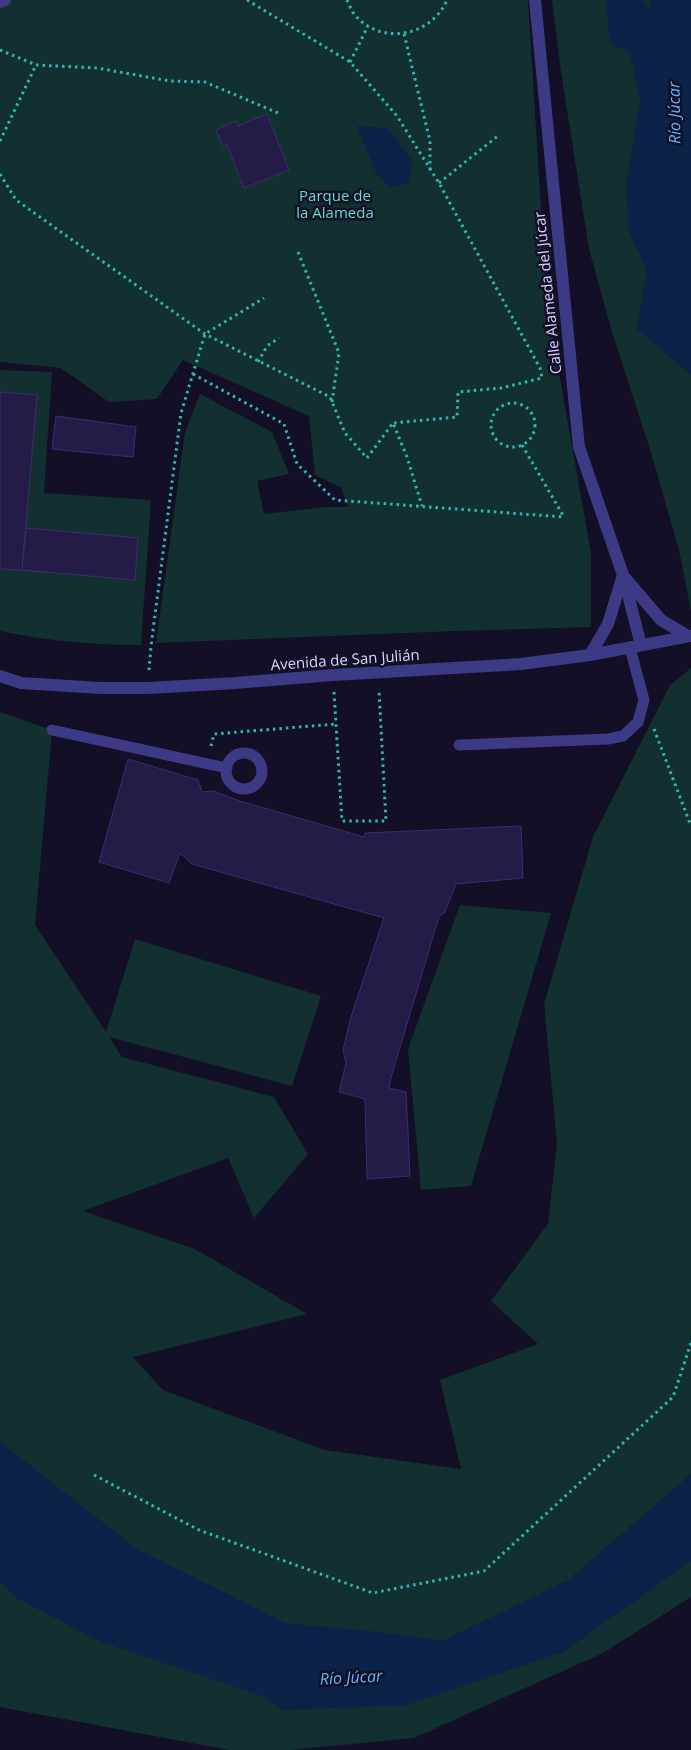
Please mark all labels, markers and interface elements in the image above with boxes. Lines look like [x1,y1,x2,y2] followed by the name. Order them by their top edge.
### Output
[662,81,686,144] water label: Río Júcar
[296,185,374,222] park label: Parque de la Alameda
[529,211,565,375] street label: Calle Alameda del Júcar
[270,644,420,674] street label: Avenida de San Julián
[319,1664,383,1690] water label: Río Júcar

